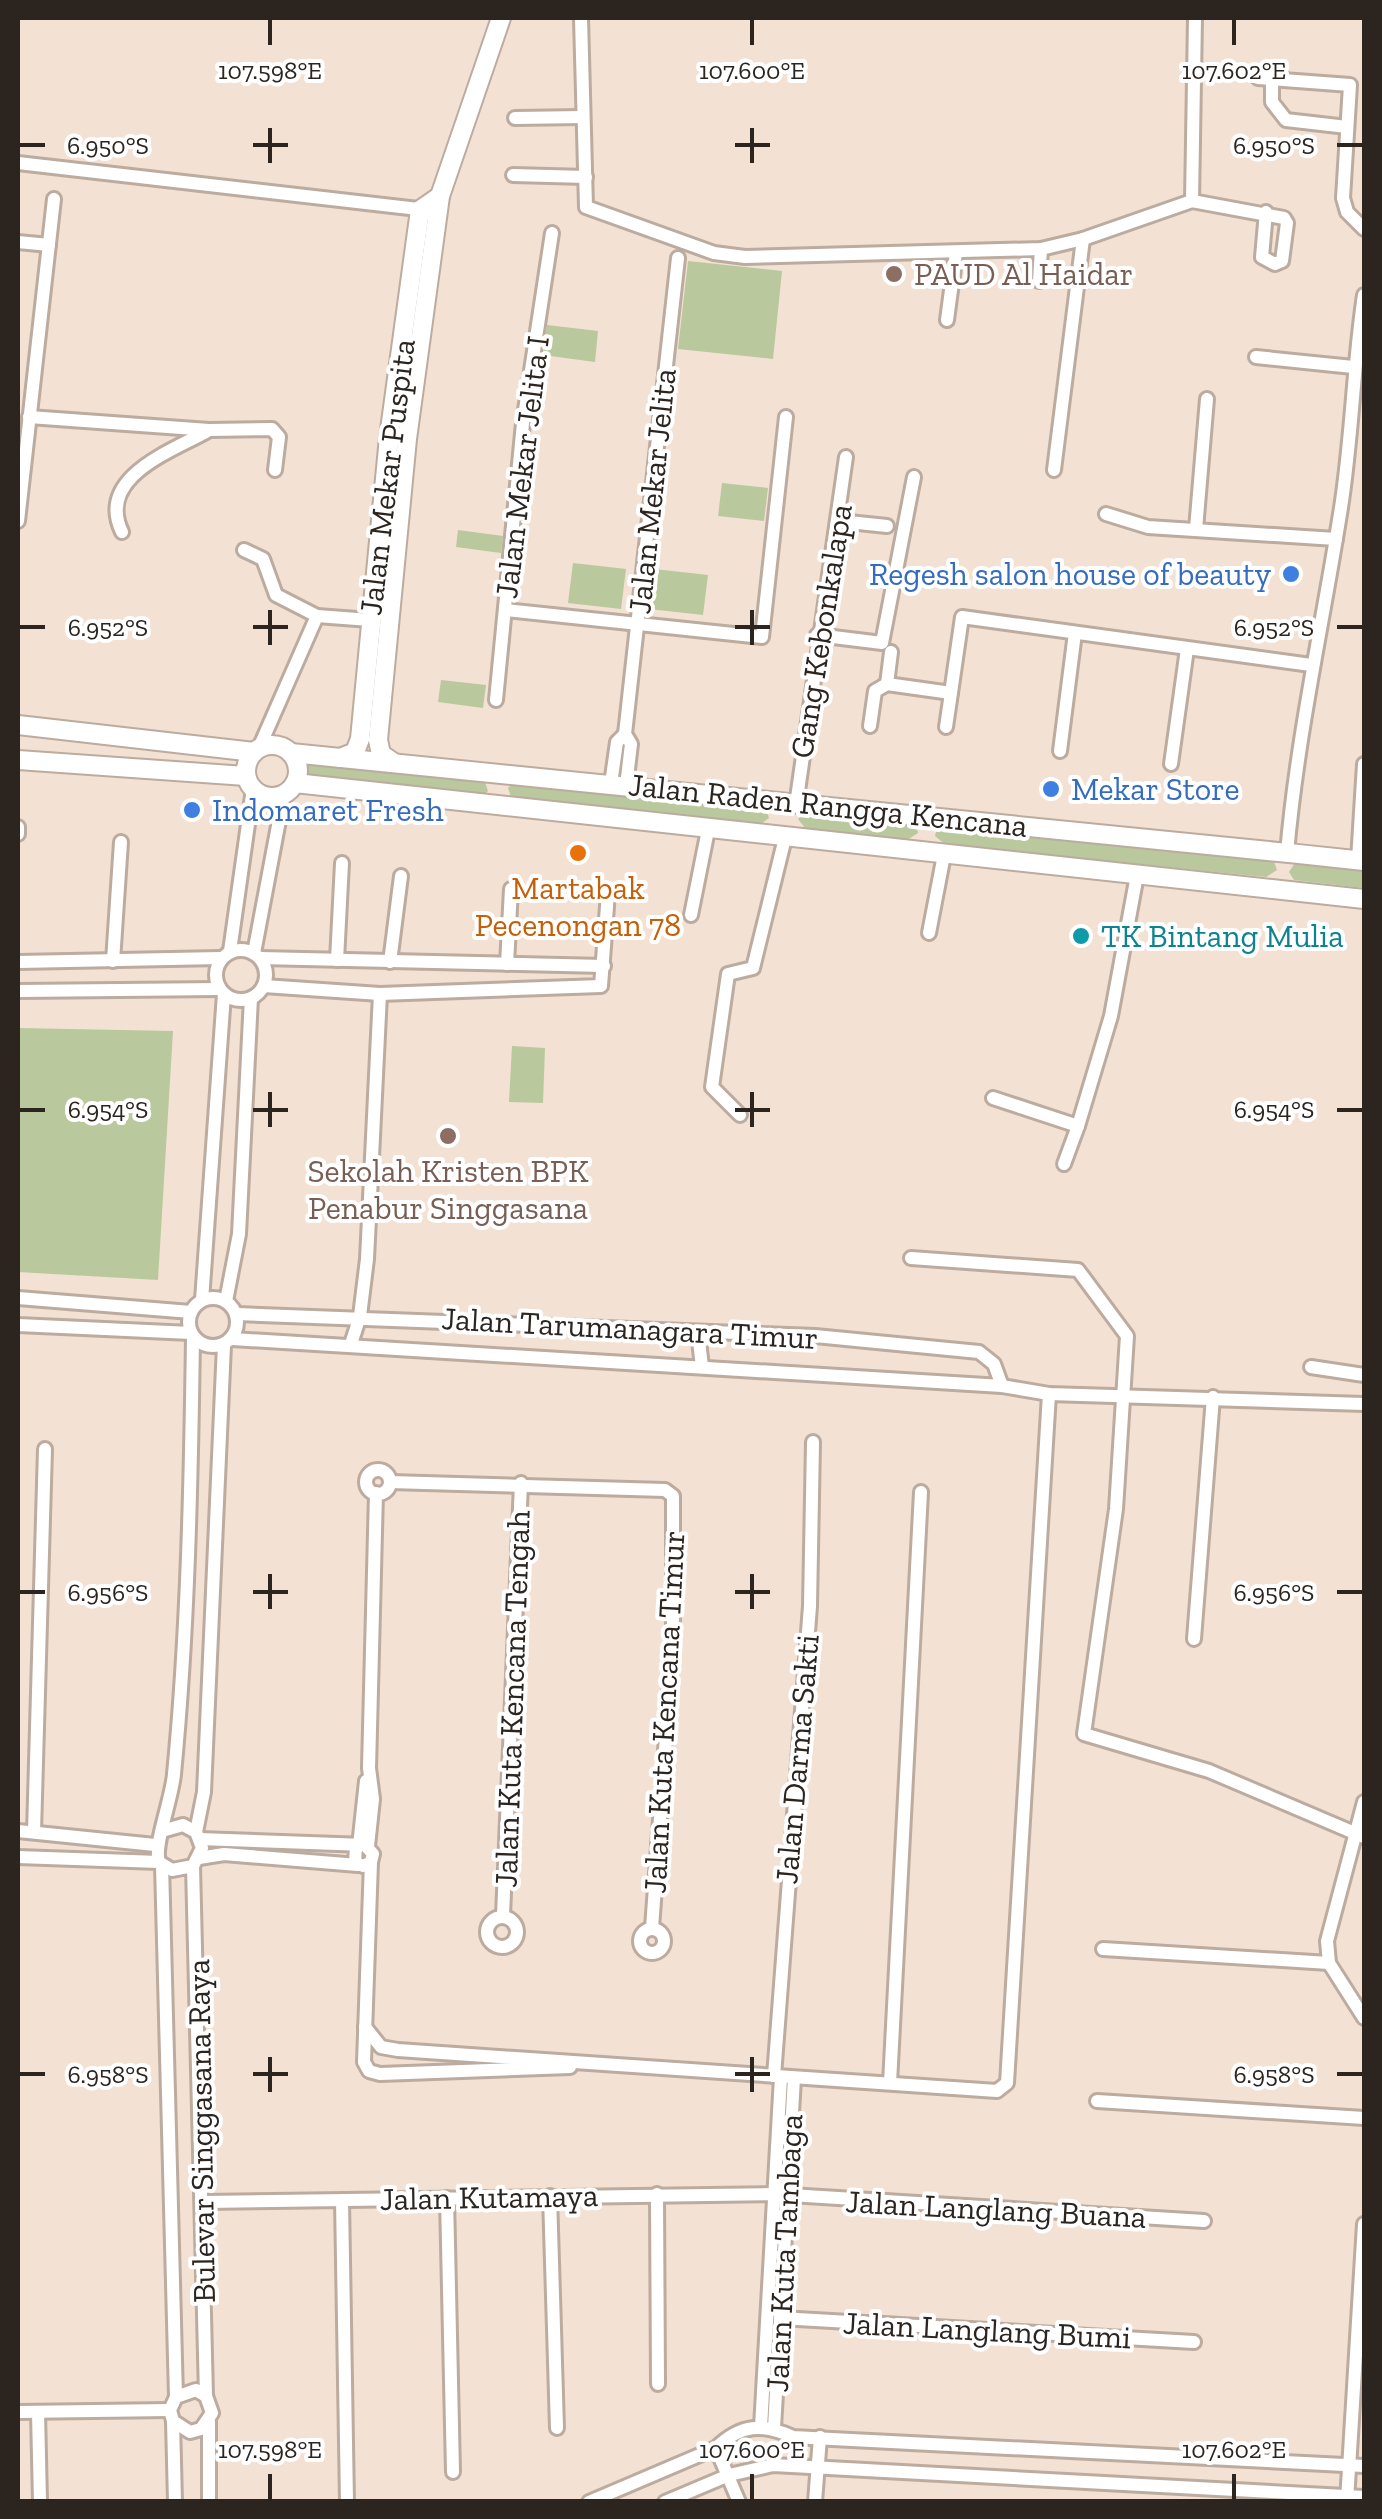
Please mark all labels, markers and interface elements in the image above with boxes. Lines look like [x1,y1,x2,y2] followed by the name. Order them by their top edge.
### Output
[218,55,322,85] text: 107.598°E
[699,55,805,85] text: 107.600°E
[1182,55,1286,85] text: 107.602°E
[67,130,149,160] text: 6.950°S
[1233,130,1315,160] text: 6.950°S
[914,255,1133,293] place label: PAUD Al Haidar
[883,263,905,285] marker: PAUD Al Haidar
[487,334,557,600] street label: Jalan Mekar Jelita I
[351,337,423,617] street label: Jalan Mekar Puspita
[620,366,684,616] street label: Jalan Mekar Jelita
[782,501,860,761] street label: Gang Kebonkalapa
[869,555,1272,593] place label: Regesh salon house of beauty
[1280,563,1302,585] marker: Regesh salon house of beauty
[68,612,148,642] text: 6.952°S
[1234,612,1314,642] text: 6.952°S
[627,765,1029,845] street label: Jalan Raden Rangga Kencana
[1071,770,1240,808] place label: Mekar Store
[1040,778,1062,800] marker: Mekar Store
[212,791,444,829] place label: Indomaret Fresh
[181,799,203,821] marker: Indomaret Fresh
[567,842,589,864] marker: Martabak Pecenongan 78
[475,869,681,944] place label: Martabak Pecenongan 78
[1101,917,1344,955] place label: TK Bintang Mulia
[1070,925,1092,947] marker: TK Bintang Mulia
[68,1094,148,1124] text: 6.954°S
[1234,1094,1314,1124] text: 6.954°S
[437,1125,459,1147] marker: Sekolah Kristen BPK Penabur Singgasana
[308,1152,589,1227] place label: Sekolah Kristen BPK Penabur Singgasana
[441,1299,819,1357] street label: Jalan Tarumanagara Timur
[486,1510,538,1888] street label: Jalan Kuta Kencana Tengah
[636,1530,692,1894] street label: Jalan Kuta Kencana Timur
[68,1577,148,1607] text: 6.956°S
[1234,1577,1314,1607] text: 6.956°S
[767,1633,827,1885] street label: Jalan Darma Sakti
[179,1959,223,2303] street label: Bulevar Singgasana Raya
[68,2059,148,2089] text: 6.958°S
[1234,2059,1314,2089] text: 6.958°S
[758,2113,810,2393] street label: Jalan Kuta Tambaga
[379,2176,599,2218] street label: Jalan Kutamaya
[845,2182,1147,2236] street label: Jalan Langlang Buana
[842,2303,1132,2357] street label: Jalan Langlang Bumi
[218,2434,322,2464] text: 107.598°E
[699,2434,805,2464] text: 107.600°E
[1182,2434,1286,2464] text: 107.602°E

